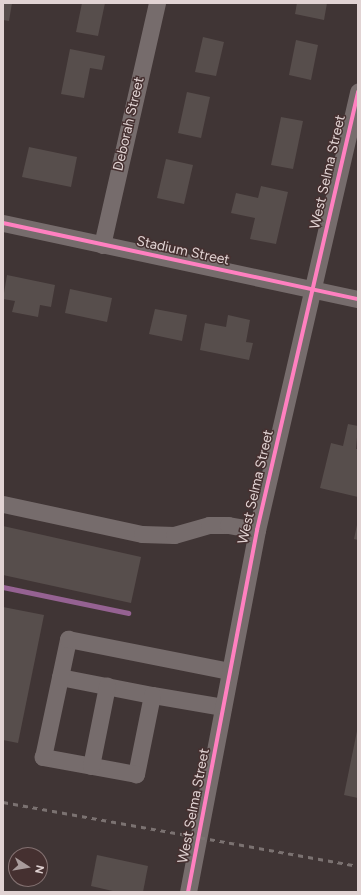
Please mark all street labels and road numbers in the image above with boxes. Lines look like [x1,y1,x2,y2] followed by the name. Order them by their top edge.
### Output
[110,75,148,173] street label: Deborah Street
[307,113,349,231] street label: West Selma Street
[135,233,231,269] street label: Stadium Street
[235,428,277,546] street label: West Selma Street
[175,747,213,865] street label: West Selma Street

